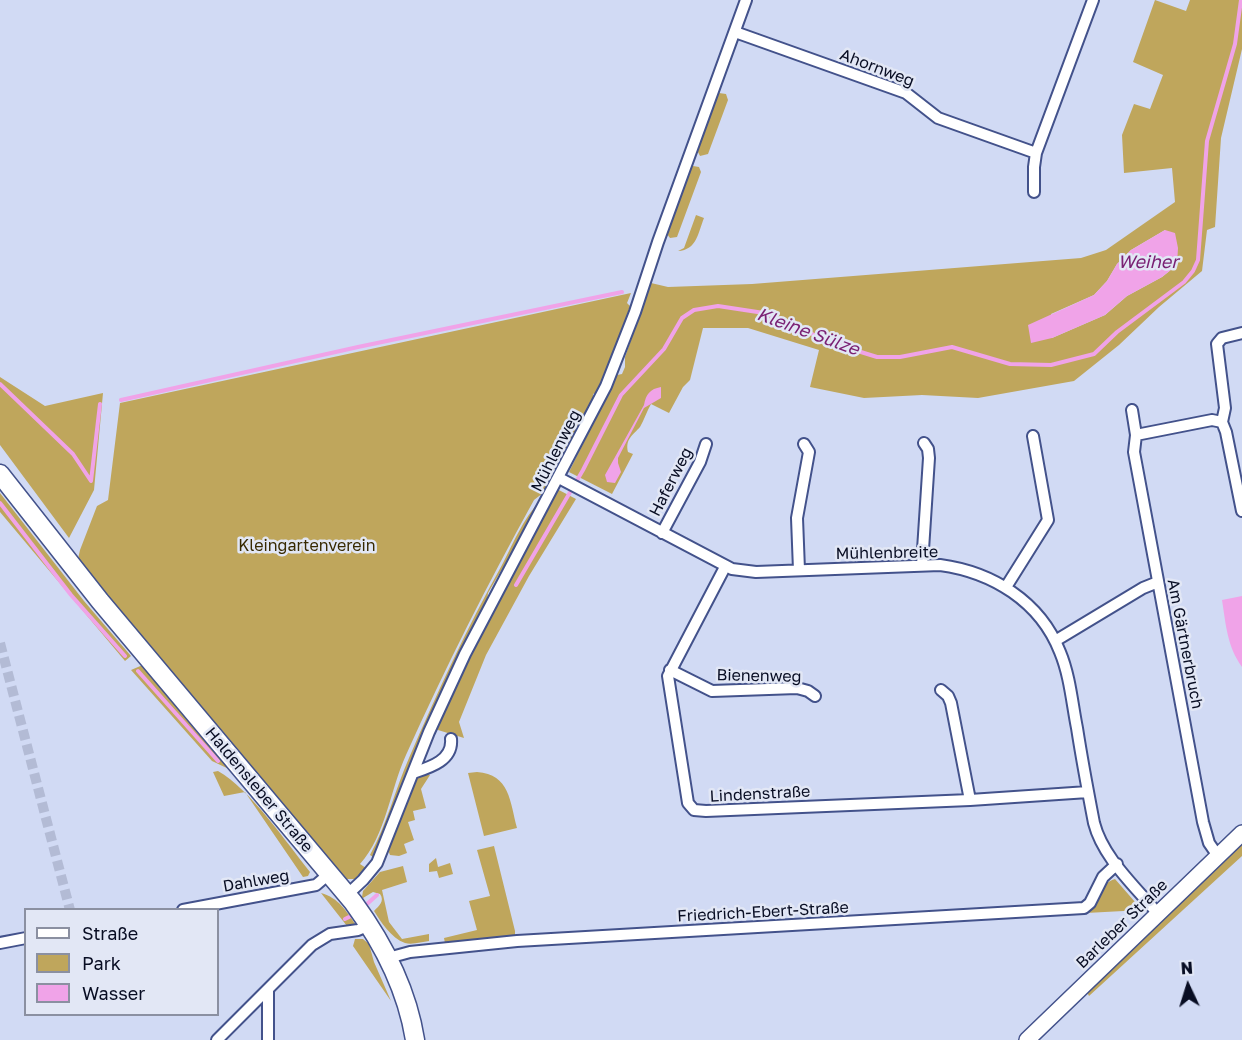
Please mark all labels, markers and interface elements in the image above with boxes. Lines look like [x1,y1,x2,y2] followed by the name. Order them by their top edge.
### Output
[837,45,917,91] street label: Ahornweg
[1118,251,1178,273] water label: Weiher
[754,304,862,360] water label: Kleine Sülze
[527,407,585,495] street label: Mühlenweg
[646,444,696,520] street label: Haferweg
[238,536,376,556] park label: Kleingartenverein
[836,543,938,563] street label: Mühlenbreite
[1163,577,1207,711] street label: Am Gärtnerbruch
[716,666,802,686] street label: Bienenweg
[201,724,317,856] street label: Haldensleber Straße
[709,782,811,806] street label: Lindenstraße
[221,866,291,896] street label: Dahlweg
[1072,876,1172,972] street label: Barleber Straße
[677,898,849,926] street label: Friedrich-Ebert-Straße
[24,908,219,1016] legend
[82,922,138,944] text: Straße
[82,952,121,974] text: Park
[1158,956,1218,1016] north arrow
[1180,958,1194,978] text: N
[82,982,145,1004] text: Wasser

